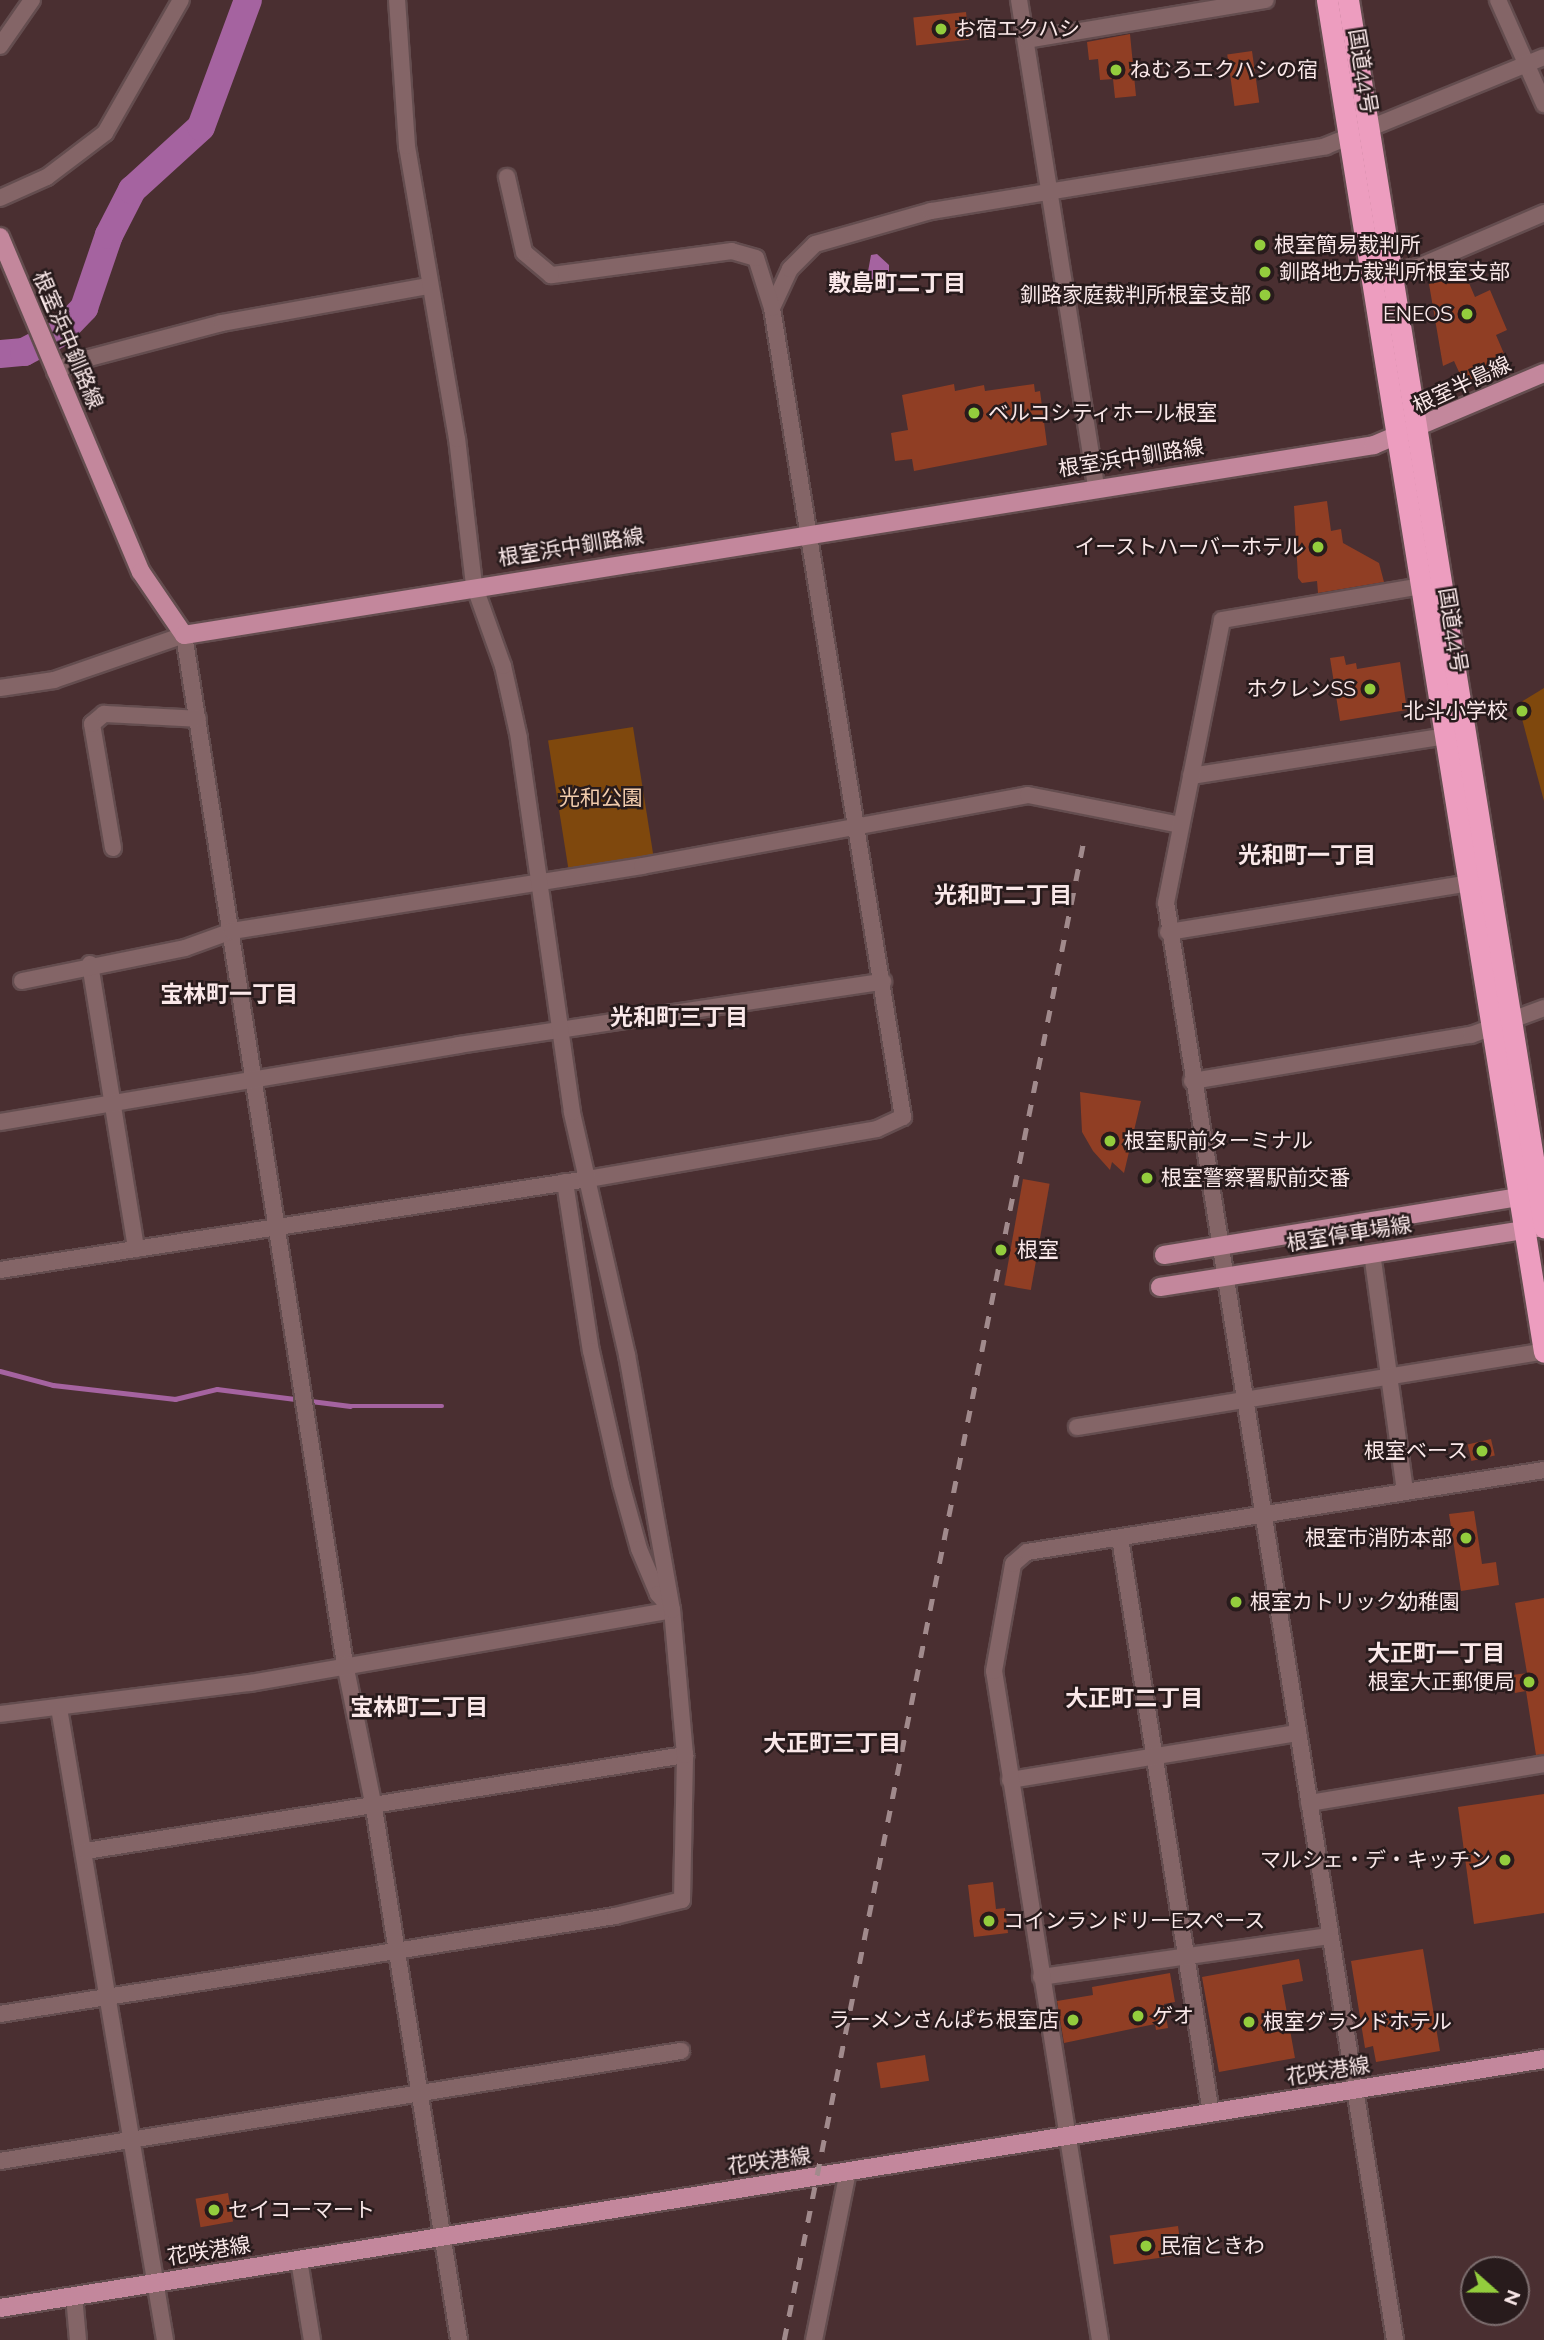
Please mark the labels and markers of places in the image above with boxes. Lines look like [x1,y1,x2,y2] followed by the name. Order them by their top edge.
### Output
[955,16,1081,42] place label: お宿エクハシ
[933,21,949,37] marker: お宿エクハシ
[1130,57,1319,83] place label: ねむろエクハシの宿
[1108,62,1124,78] marker: ねむろエクハシの宿
[1274,232,1421,258] place label: 根室簡易裁判所
[1252,237,1268,253] marker: 根室簡易裁判所
[1279,259,1510,285] place label: 釧路地方裁判所根室支部
[1257,264,1273,280] marker: 釧路地方裁判所根室支部
[1020,282,1251,308] place label: 釧路家庭裁判所根室支部
[1257,287,1273,303] marker: 釧路家庭裁判所根室支部
[1383,301,1453,327] place label: ENEOS
[1459,306,1475,322] marker: ENEOS
[988,400,1219,426] place label: ベルコシティホール根室
[966,405,982,421] marker: ベルコシティホール根室
[1073,534,1304,560] place label: イーストハーバーホテル
[1310,539,1326,555] marker: イーストハーバーホテル
[1247,676,1356,702] place label: ホクレンSS
[1362,681,1378,697] marker: ホクレンSS
[1403,698,1508,724] place label: 北斗小学校
[1514,703,1530,719] marker: 北斗小学校
[1124,1128,1313,1154] place label: 根室駅前ターミナル
[1102,1133,1118,1149] marker: 根室駅前ターミナル
[1161,1165,1350,1191] place label: 根室警察署駅前交番
[1139,1170,1155,1186] marker: 根室警察署駅前交番
[1017,1237,1059,1263] place label: 根室
[991,1240,1011,1260] marker: 根室
[1363,1438,1468,1464] place label: 根室ベース
[1474,1443,1490,1459] marker: 根室ベース
[1305,1525,1452,1551] place label: 根室市消防本部
[1458,1530,1474,1546] marker: 根室市消防本部
[1250,1589,1460,1615] place label: 根室カトリック幼稚園
[1228,1594,1244,1610] marker: 根室カトリック幼稚園
[1368,1669,1515,1695] place label: 根室大正郵便局
[1521,1674,1537,1690] marker: 根室大正郵便局
[1260,1847,1491,1873] place label: マルシェ・デ・キッチン
[1497,1852,1513,1868] marker: マルシェ・デ・キッチン
[1003,1908,1268,1934] place label: コインランドリーEスペース
[981,1913,997,1929] marker: コインランドリーEスペース
[1152,2003,1194,2029] place label: ゲオ
[828,2007,1059,2033] place label: ラーメンさんぱち根室店
[1130,2008,1146,2024] marker: ゲオ
[1263,2009,1452,2035] place label: 根室グランドホテル
[1065,2012,1081,2028] marker: ラーメンさんぱち根室店
[1241,2014,1257,2030] marker: 根室グランドホテル
[228,2197,375,2223] place label: セイコーマート
[206,2202,222,2218] marker: セイコーマート
[1160,2233,1265,2259] place label: 民宿ときわ
[1138,2238,1154,2254] marker: 民宿ときわ

